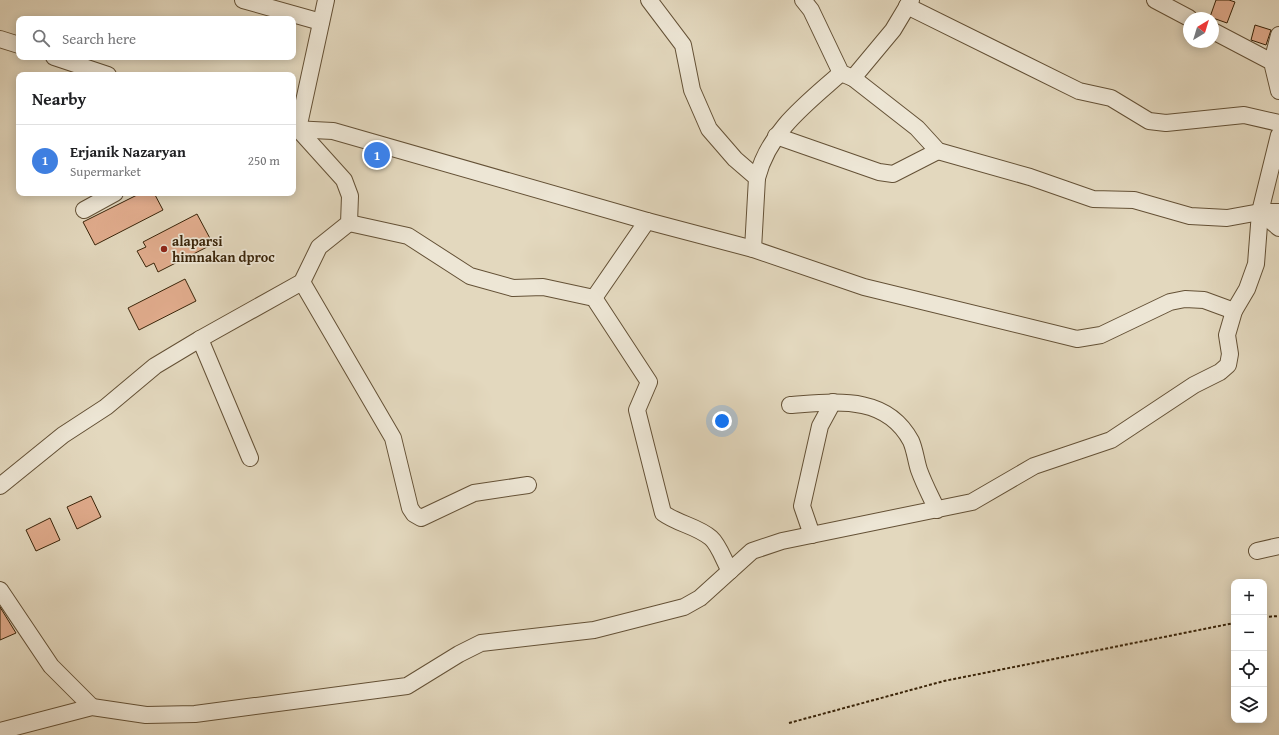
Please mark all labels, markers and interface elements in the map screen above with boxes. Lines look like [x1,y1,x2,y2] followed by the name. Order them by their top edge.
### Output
[1183,12,1219,48] north arrow
[16,16,296,60] search box
[30,27,52,49] icon: search
[62,28,136,49] text: Search here
[32,86,86,111] text: Nearby
[364,140,390,170] pin: 1
[70,141,186,162] text: Erjanik Nazaryan
[42,151,48,170] text: 1
[248,151,280,170] text: 250 m
[70,162,141,181] text: Supermarket
[172,231,275,267] place label: alaparsi himnakan dproc
[159,244,169,254] marker: alaparsi himnakan dproc
[712,411,732,431] your location
[1231,579,1267,723] map controls
[1231,579,1267,615] button: +
[1231,615,1267,651] button: −
[1231,651,1267,687] button: locate
[1231,687,1267,723] button: layers

